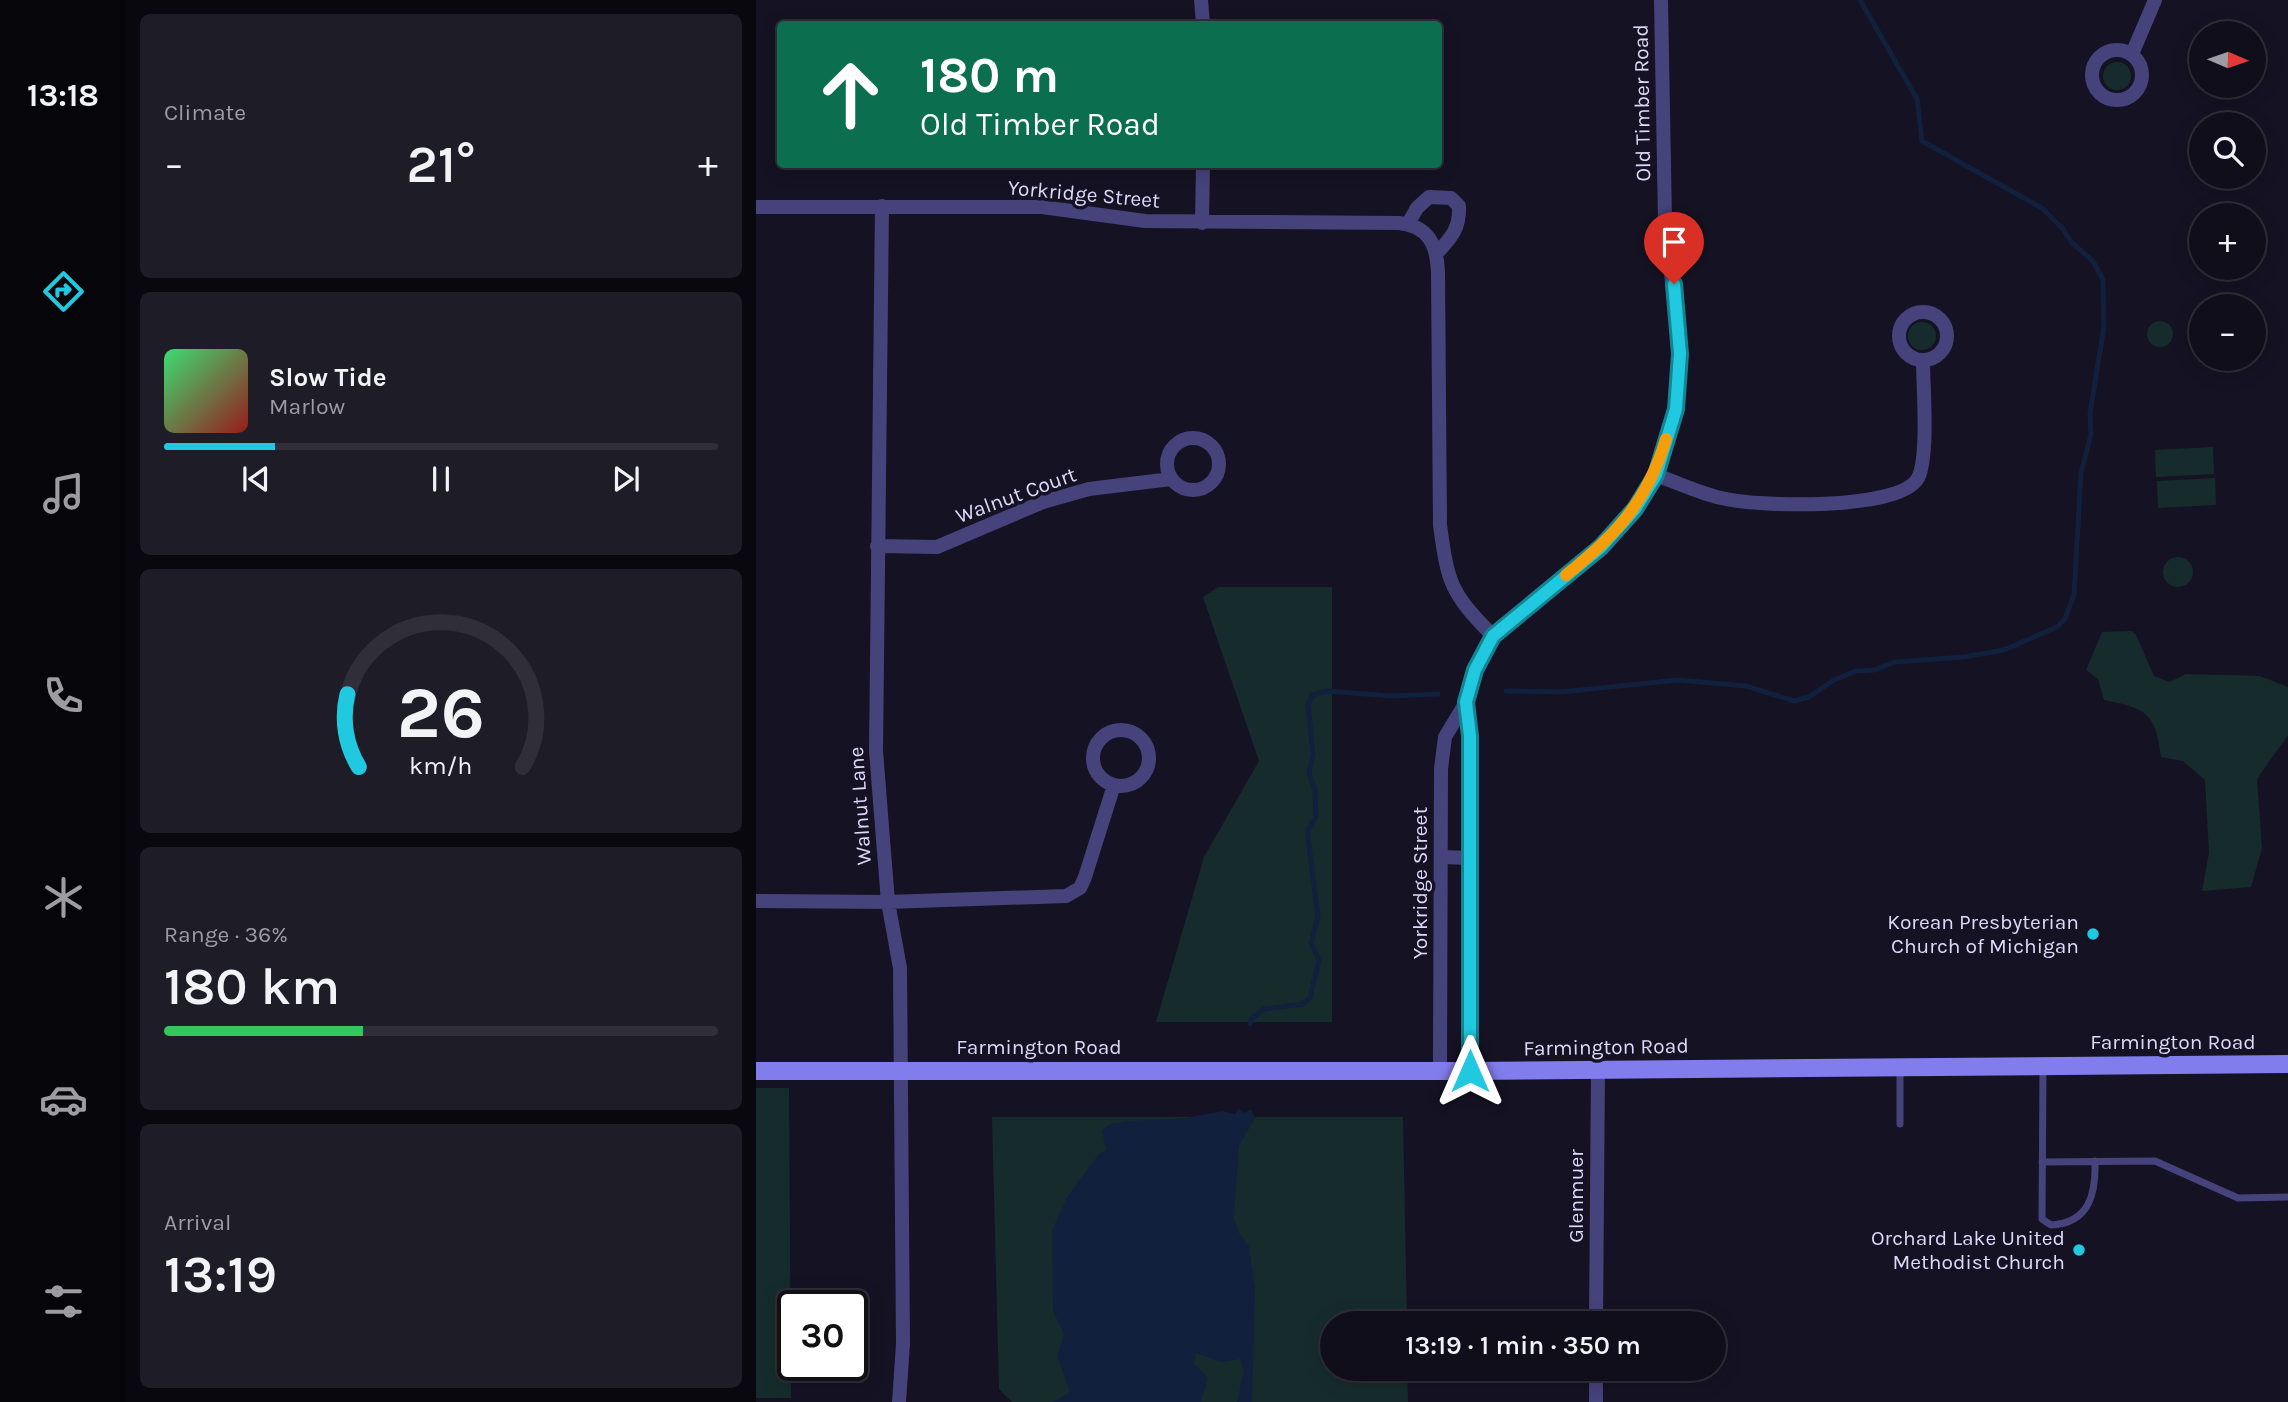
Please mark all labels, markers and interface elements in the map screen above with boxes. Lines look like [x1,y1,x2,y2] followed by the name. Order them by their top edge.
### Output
[2189,21,2266,98] north arrow
[2189,21,2266,371] map controls
[1629,24,1655,182] street label: Old Timber Road
[920,47,1059,104] text: 180 m
[805,49,896,140] icon: ahead
[27,77,99,114] text: 13:18
[164,99,246,126] text: Climate
[920,106,1160,143] text: Old Timber Road
[2189,112,2266,189] button: search
[407,134,475,195] text: 21°
[164,142,184,187] text: −
[698,142,718,187] text: +
[1007,175,1161,213] street label: Yorkridge Street
[2189,203,2266,280] button: +
[1644,212,1704,284] pin
[1655,223,1693,261] icon: arrive
[39,267,88,316] icon: directions
[2189,294,2266,371] button: −
[269,362,387,393] text: Slow Tide
[269,393,345,420] text: Marlow
[237,460,275,498] icon: previous
[422,460,460,498] icon: pause
[607,460,645,498] icon: next
[953,462,1080,528] street label: Walnut Court
[39,469,88,518] icon: music
[397,670,485,755] text: 26
[39,671,88,720] icon: phone
[844,746,876,866] street label: Walnut Lane
[409,751,473,780] text: km/h
[1408,807,1432,959] street label: Yorkridge Street
[39,873,88,922] icon: climate
[1887,910,2079,958] place label: Korean Presbyterian Church of Michigan
[164,921,288,948] text: Range · 36%
[2085,926,2101,942] marker: Korean Presbyterian Church of Michigan
[164,956,340,1017] text: 180 km
[2090,1030,2256,1054] street label: Farmington Road
[1433,1034,1507,1108] position arrow
[1523,1034,1689,1060] street label: Farmington Road
[956,1035,1122,1059] street label: Farmington Road
[39,1075,88,1124] icon: car
[1564,1149,1588,1243] street label: Glenmuer
[164,1209,231,1236] text: Arrival
[1871,1226,2065,1274] place label: Orchard Lake United Methodist Church
[2071,1242,2087,1258] marker: Orchard Lake United Methodist Church
[164,1244,277,1305] text: 13:19
[39,1277,88,1326] icon: filters
[777,1290,868,1381] speed limit sign: 30
[1405,1330,1641,1361] text: 13:19 · 1 min · 350 m

